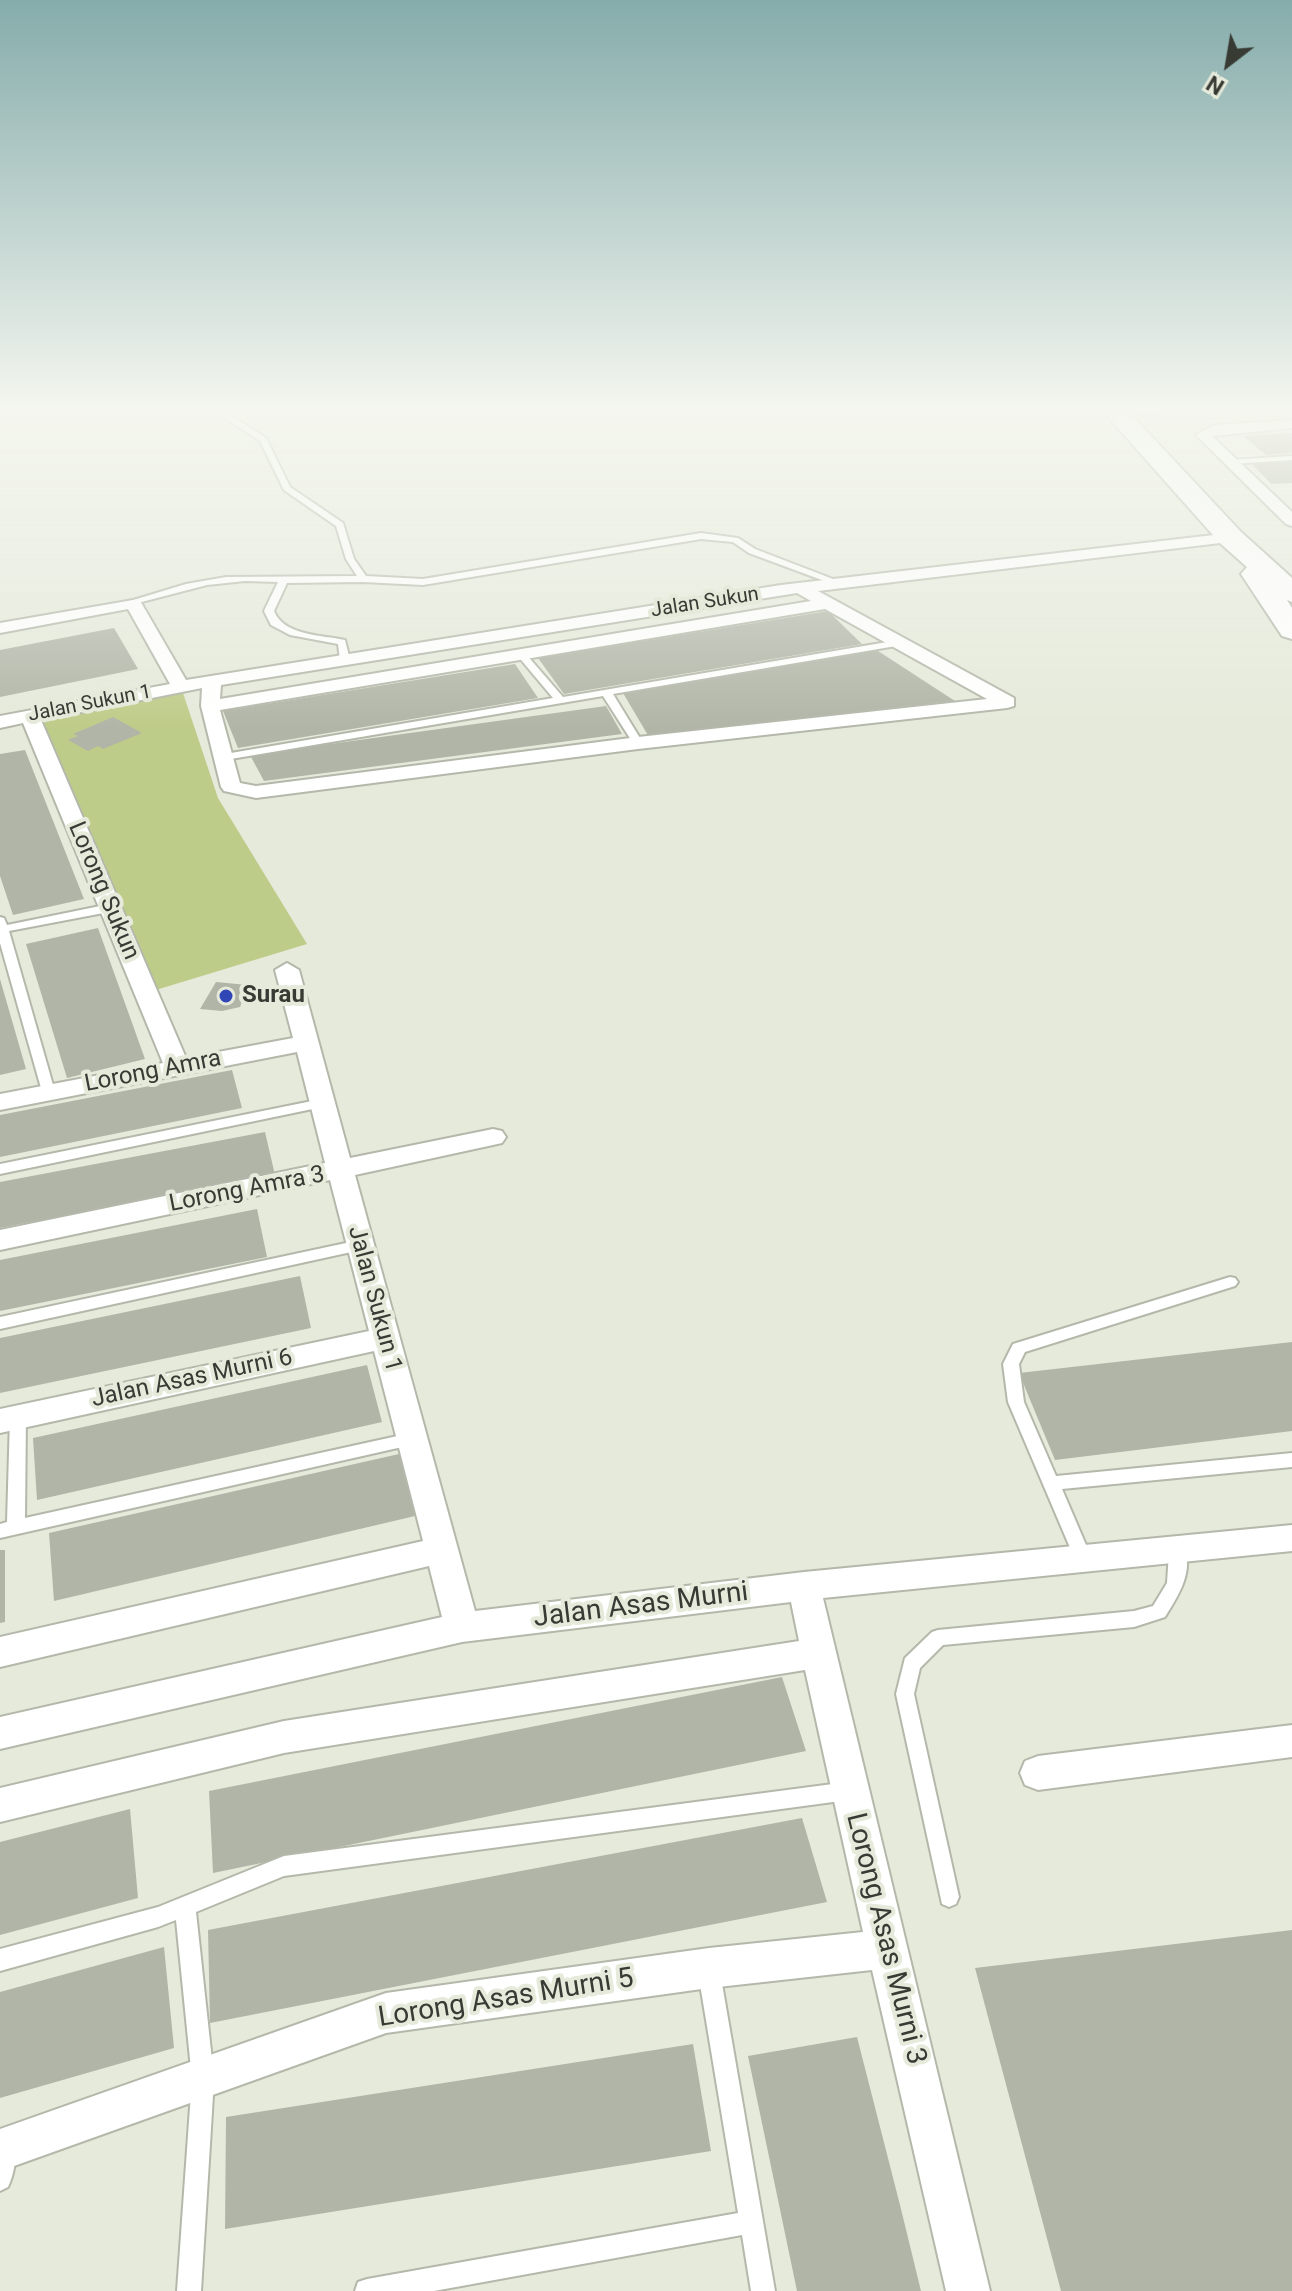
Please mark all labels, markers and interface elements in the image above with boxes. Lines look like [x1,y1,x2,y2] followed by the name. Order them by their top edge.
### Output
[1188,24,1268,104] north arrow
[1202,70,1228,100] text: N
[649,583,761,623] street label: Jalan Sukun
[26,680,154,728] street label: Jalan Sukun 1
[61,818,145,964] street label: Lorong Sukun
[242,982,305,1010] place label: Surau
[217,987,235,1005] marker: Surau
[82,1045,224,1099] street label: Lorong Amra
[167,1161,327,1219] street label: Lorong Amra 3
[341,1223,407,1375] street label: Jalan Sukun 1
[89,1344,295,1414] street label: Jalan Asas Murni 6
[532,1576,750,1636] street label: Jalan Asas Murni
[837,1810,933,2068] street label: Lorong Asas Murni 3
[376,1962,636,2036] street label: Lorong Asas Murni 5

